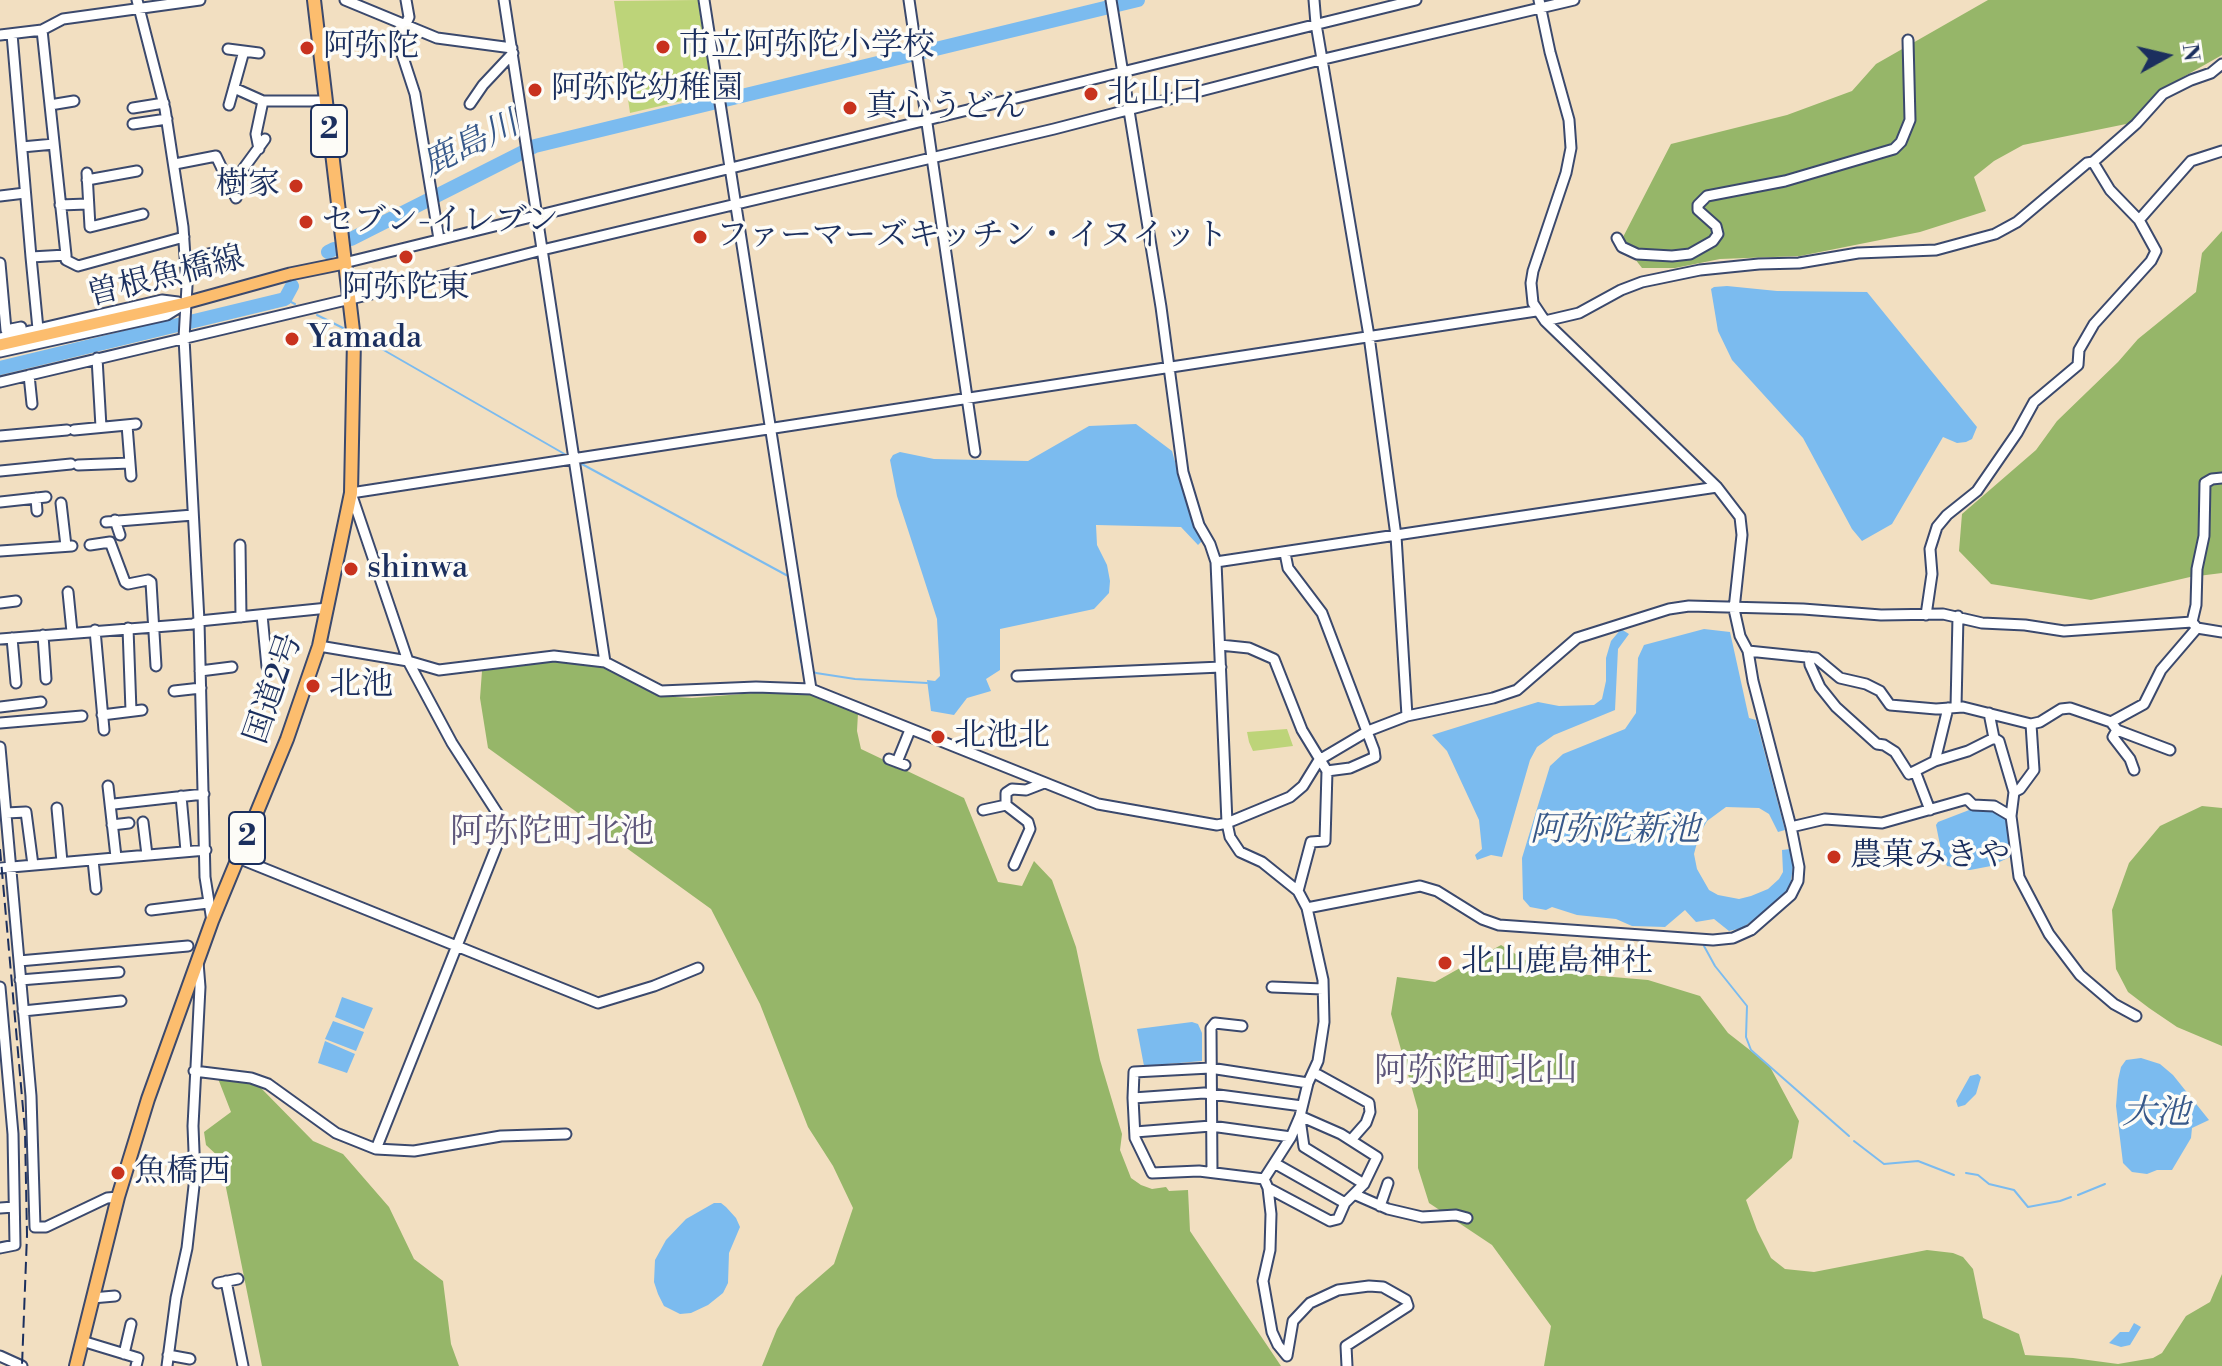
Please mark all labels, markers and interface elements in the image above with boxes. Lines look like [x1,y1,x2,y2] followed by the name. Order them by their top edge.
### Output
[2126,16,2206,96] north arrow
[679,28,935,66] place label: 市立阿弥陀小学校
[323,29,419,67] place label: 阿弥陀
[654,38,672,56] marker: 市立阿弥陀小学校
[298,39,316,57] marker: 阿弥陀
[2176,42,2205,63] text: N
[551,71,743,109] place label: 阿弥陀幼稚園
[1107,75,1203,113] place label: 北山口
[526,81,544,99] marker: 阿弥陀幼稚園
[1082,85,1100,103] marker: 北山口
[866,89,1026,127] place label: 真心うどん
[841,99,859,117] marker: 真心うどん
[311,105,347,157] road number: 2
[416,105,526,187] water label: 鹿島川
[216,167,280,205] place label: 樹家
[287,177,305,195] marker: 樹家
[322,203,559,241] place label: セブン-イレブン
[297,213,315,231] marker: セブン-イレブン
[716,218,1228,256] place label: ファーマーズキッチン・イヌイット
[691,228,709,246] marker: ファーマーズキッチン・イヌイット
[84,240,248,316] street label: 曽根魚橋線
[397,248,415,266] marker: 阿弥陀東
[342,270,470,308] place label: 阿弥陀東
[308,320,422,358] place label: Yamada
[283,330,301,348] marker: Yamada
[367,550,468,588] place label: shinwa
[342,560,360,578] marker: shinwa
[238,629,312,749] street label: 国道2号
[329,667,393,705] place label: 北池
[304,677,322,695] marker: 北池
[954,718,1050,756] place label: 北池北
[929,728,947,746] marker: 北池北
[229,812,265,864] road number: 2
[1530,812,1700,852] water label: 阿弥陀新池
[450,814,654,854] district label: 阿弥陀町北池
[1850,838,2010,876] place label: 農菓みきや
[1825,848,1843,866] marker: 農菓みきや
[1461,944,1653,982] place label: 北山鹿島神社
[1436,954,1454,972] marker: 北山鹿島神社
[1374,1053,1578,1093] district label: 阿弥陀町北山
[2122,1095,2190,1135] water label: 大池
[134,1154,230,1192] place label: 魚橋西
[109,1164,127,1182] marker: 魚橋西

